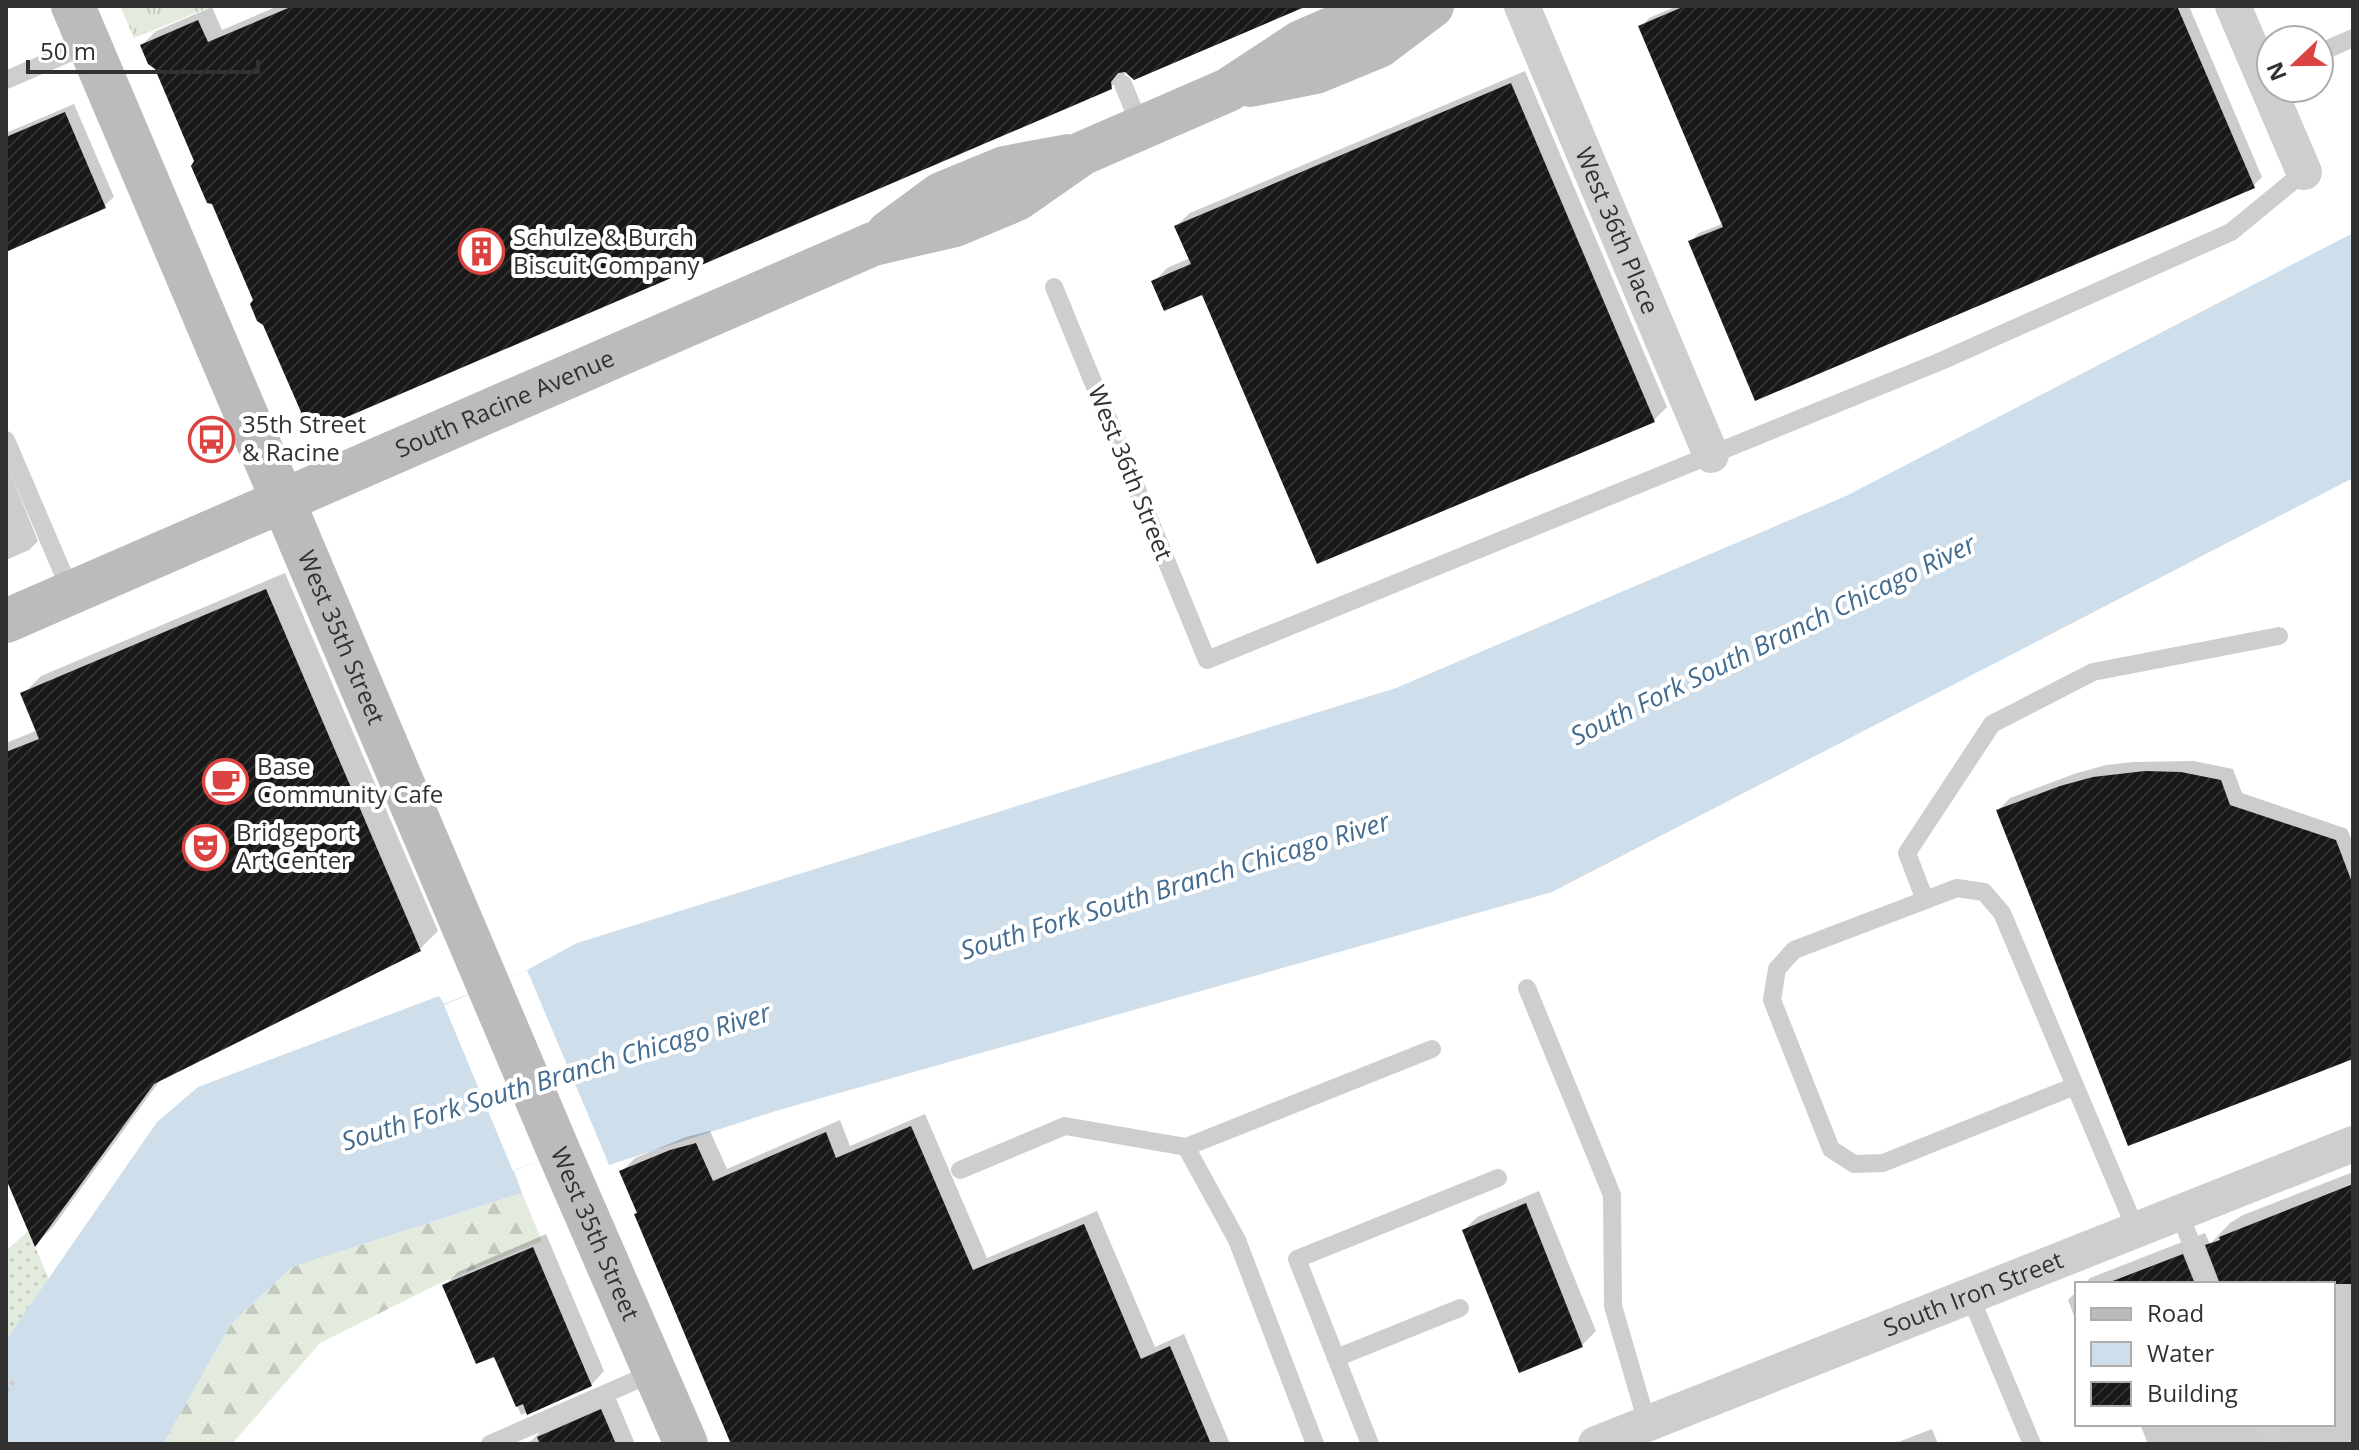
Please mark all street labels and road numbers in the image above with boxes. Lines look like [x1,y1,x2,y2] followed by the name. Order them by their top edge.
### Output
[1568,142,1668,319] street label: West 36th Place
[390,341,619,465] street label: South Racine Avenue
[1081,380,1182,565] street label: West 36th Street
[291,545,394,729] street label: West 35th Street
[544,1141,648,1325] street label: West 35th Street
[1878,1243,2068,1344] street label: South Iron Street

